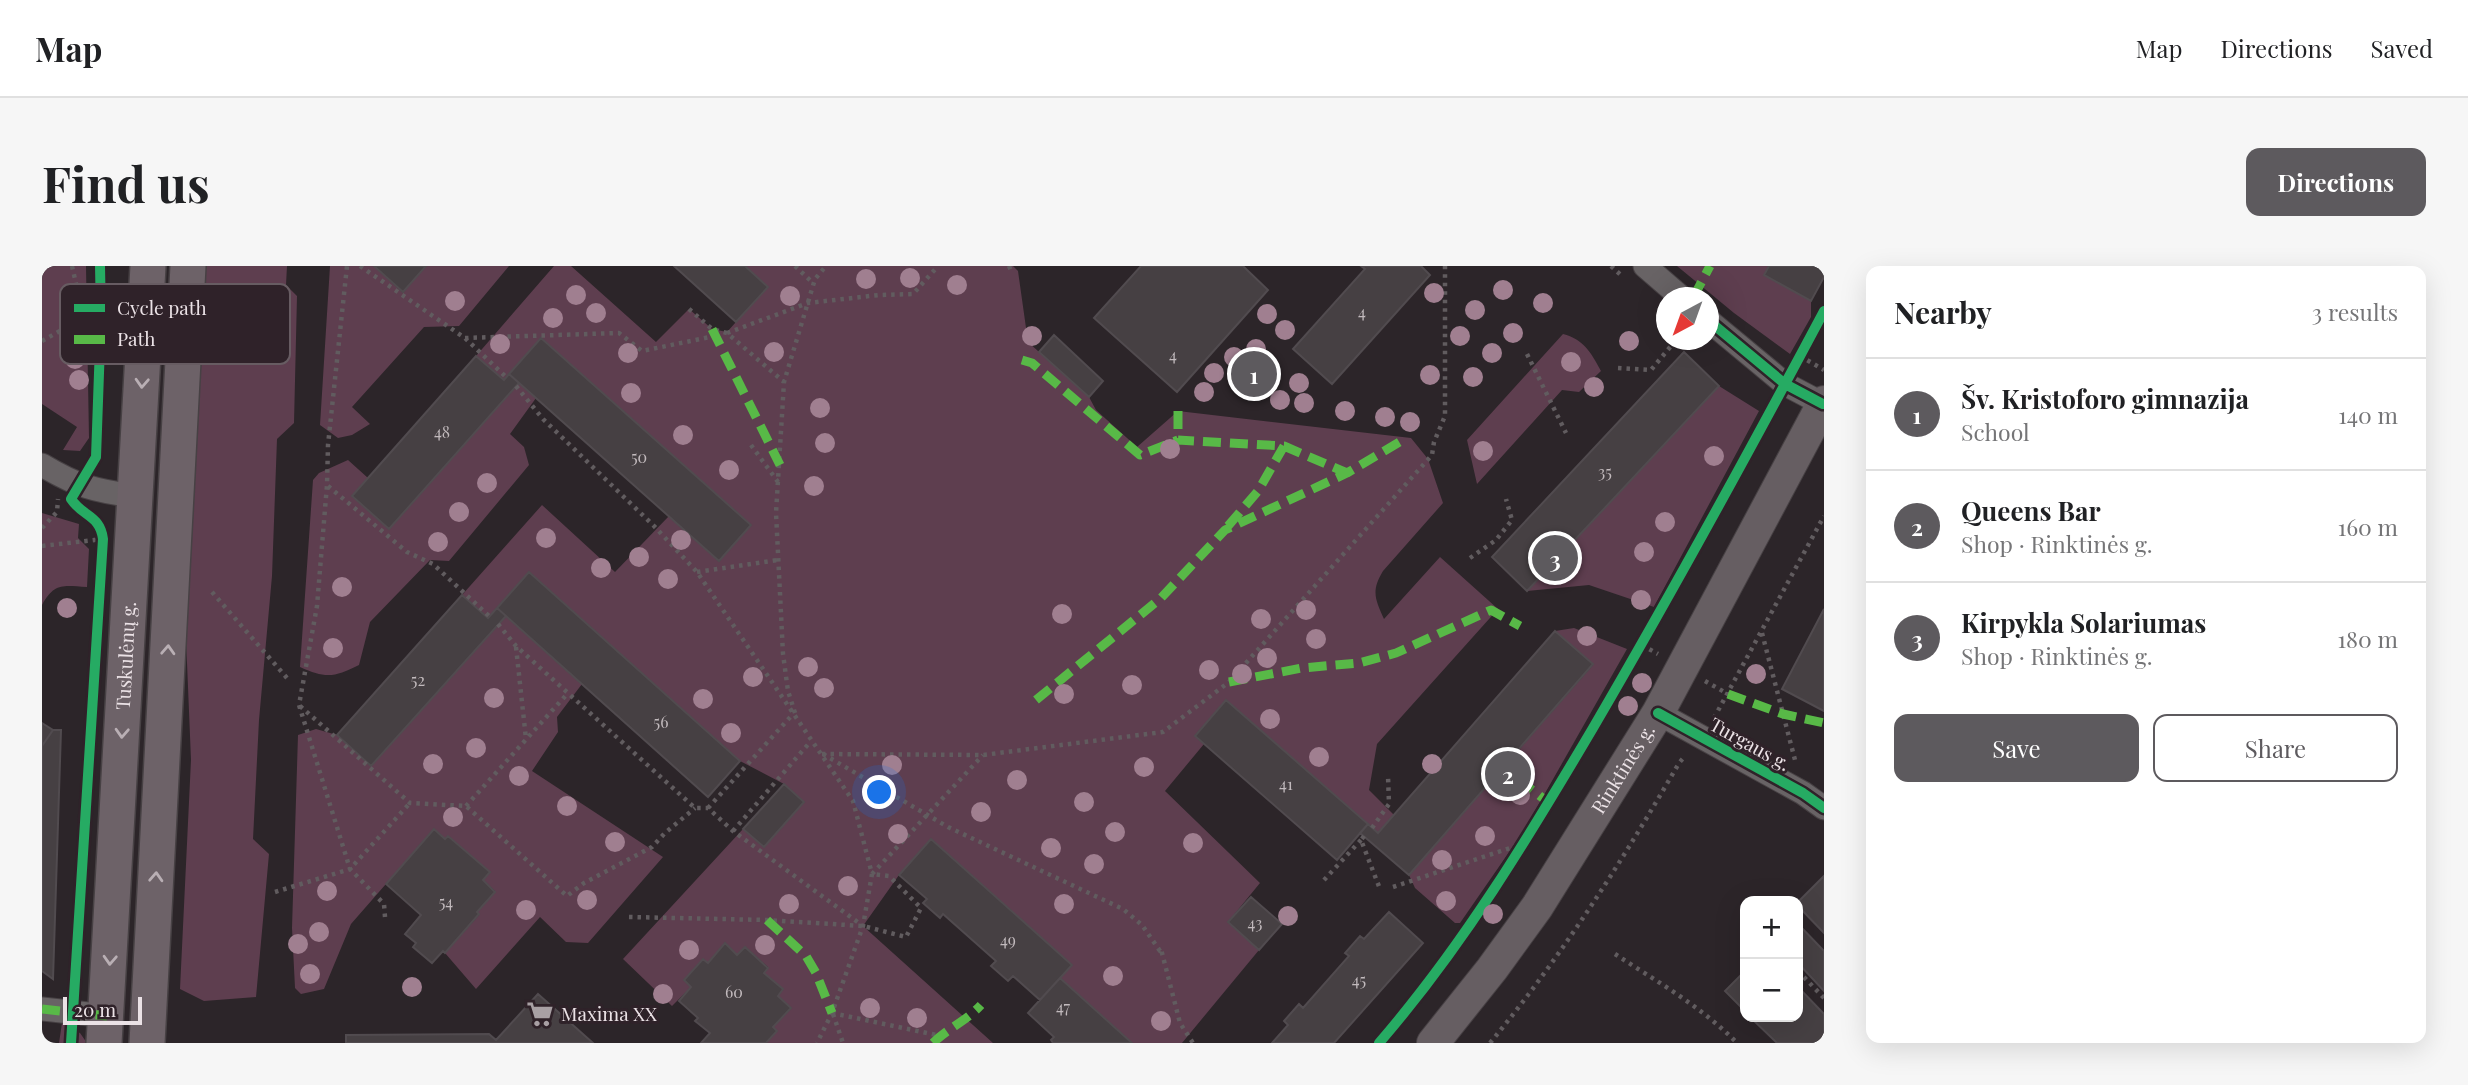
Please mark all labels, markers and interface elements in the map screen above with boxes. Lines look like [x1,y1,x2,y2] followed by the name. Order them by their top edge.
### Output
[35,26,102,70] text: Map
[2136,32,2182,64] text: Map
[2220,32,2333,64] text: Directions
[2371,32,2433,64] text: Saved
[2246,148,2426,216] button: Directions
[42,150,210,215] text: Find us
[60,284,290,364] legend
[1656,287,1719,350] north arrow
[1894,292,1992,332] text: Nearby
[117,294,207,320] text: Cycle path
[2312,296,2398,327] text: 3 results
[1358,301,1366,322] house number: 4
[117,325,155,351] text: Path
[1169,344,1177,365] house number: 4
[1231,348,1277,400] pin: 1
[134,378,149,389] one-way arrow
[1961,381,2249,416] text: Šv. Kristoforo gimnazija
[1913,399,1921,430] text: 1
[2338,399,2398,430] text: 140 m
[1961,416,2030,447] text: School
[434,421,450,442] house number: 48
[631,446,647,467] house number: 50
[1598,461,1612,482] house number: 35
[1961,493,2101,528] text: Queens Bar
[1911,511,1923,542] text: 2
[2338,511,2398,542] text: 160 m
[1961,528,2153,559] text: Shop · Rinktinės g.
[1532,532,1578,584] pin: 3
[109,601,141,710] street label: Tuskulėnų g.
[1961,605,2206,640] text: Kirpykla Solariumas
[1911,623,1923,654] text: 3
[2338,623,2398,654] text: 180 m
[1961,640,2153,671] text: Shop · Rinktinės g.
[160,644,175,655] one-way arrow
[411,669,425,690] house number: 52
[1706,710,1795,776] street label: Turgaus g.
[654,711,668,732] house number: 56
[1894,714,2139,782] button: Save
[2153,714,2398,782] button: Share
[1585,719,1660,818] street label: Rinktinės g.
[115,727,130,738] one-way arrow
[1485,748,1531,800] pin: 2
[1279,773,1293,794] house number: 41
[862,775,896,809] your location
[148,871,163,882] one-way arrow
[439,891,453,912] house number: 54
[1740,896,1803,1022] map controls
[1740,896,1803,959] button: +
[1248,912,1262,933] house number: 43
[1000,929,1016,950] house number: 49
[102,954,117,965] one-way arrow
[1740,959,1803,1022] button: −
[1352,969,1366,990] house number: 45
[725,981,743,1002] house number: 60
[63,994,142,1026] scale bar
[74,996,116,1022] text: 20 m
[1056,996,1071,1017] house number: 47
[525,999,555,1029] supermarket icon: Maxima XX
[561,1000,657,1026] place label: Maxima XX

